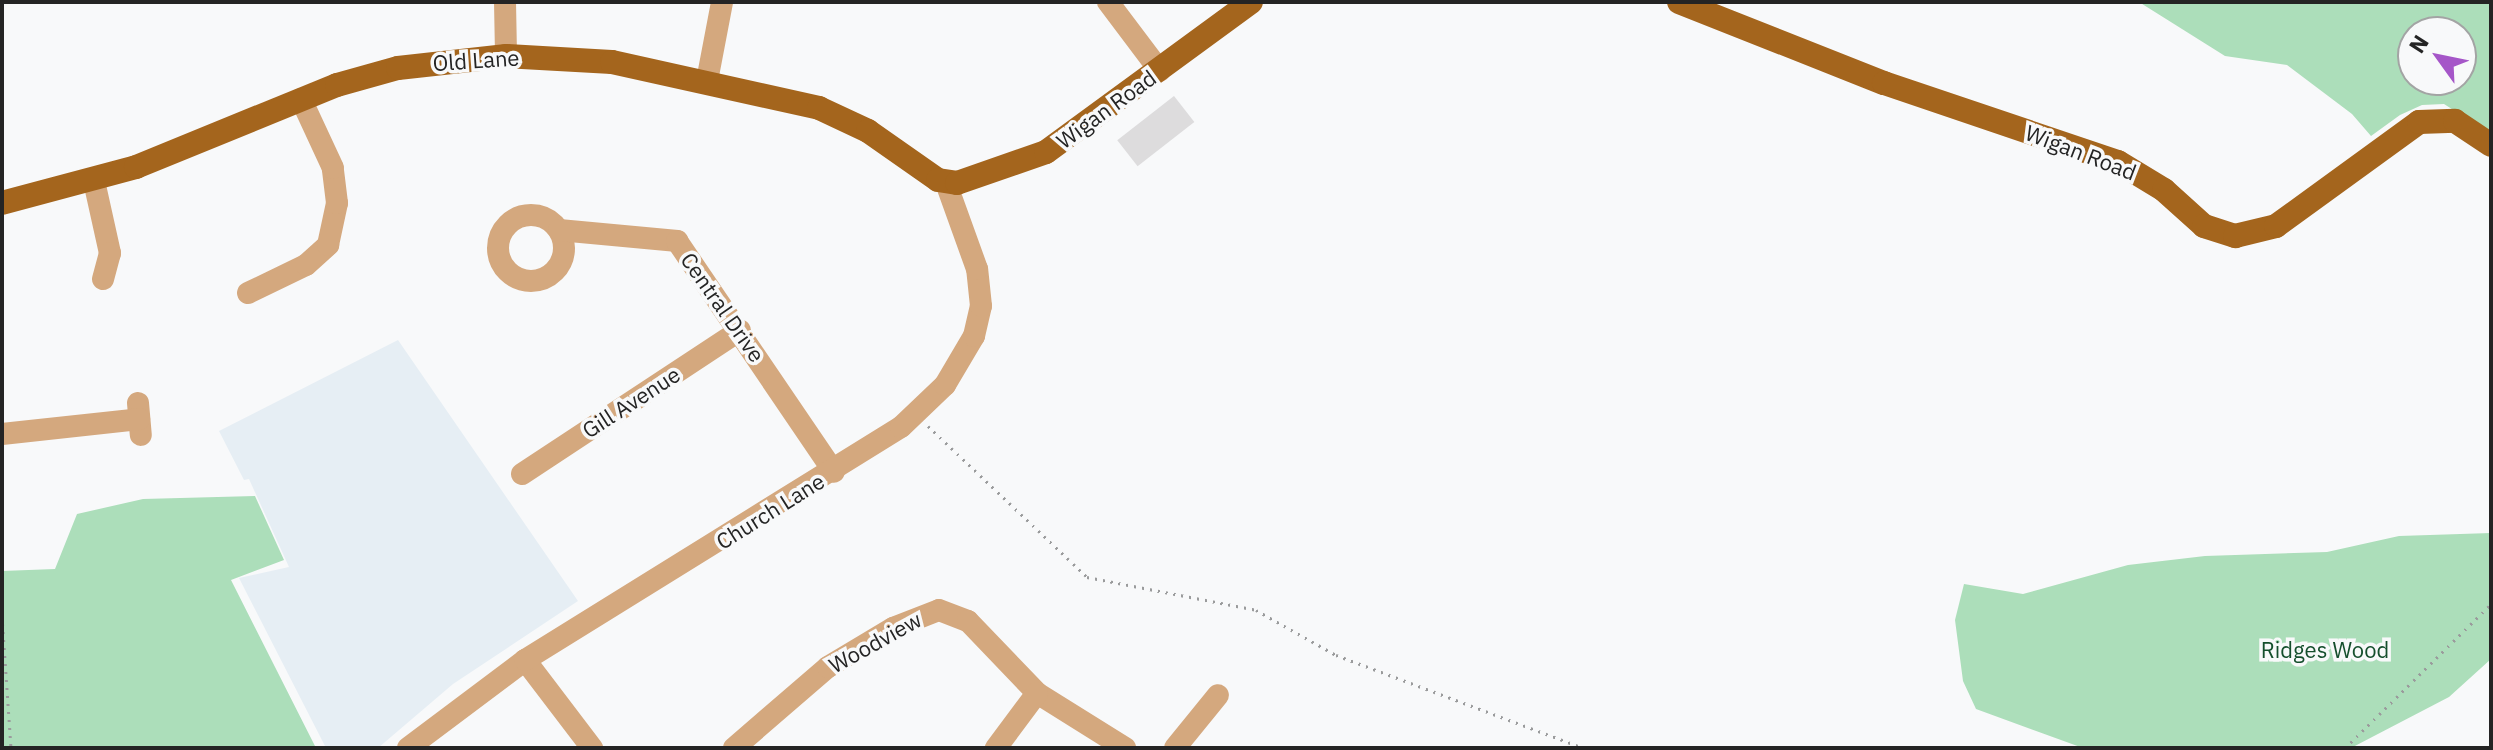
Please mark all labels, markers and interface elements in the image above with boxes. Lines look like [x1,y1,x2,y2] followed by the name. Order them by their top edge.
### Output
[2397,16,2477,96] north arrow
[2402,29,2435,58] text: N
[432,44,520,76] street label: Old Lane
[1051,64,1161,154] street label: Wigan Road
[2022,119,2140,185] street label: Wigan Road
[675,247,771,367] street label: Central Drive
[577,361,685,443] street label: Gill Avenue
[711,467,829,555] street label: Church Lane
[824,606,926,678] street label: Woodview
[2261,637,2389,663] park label: Ridges Wood

